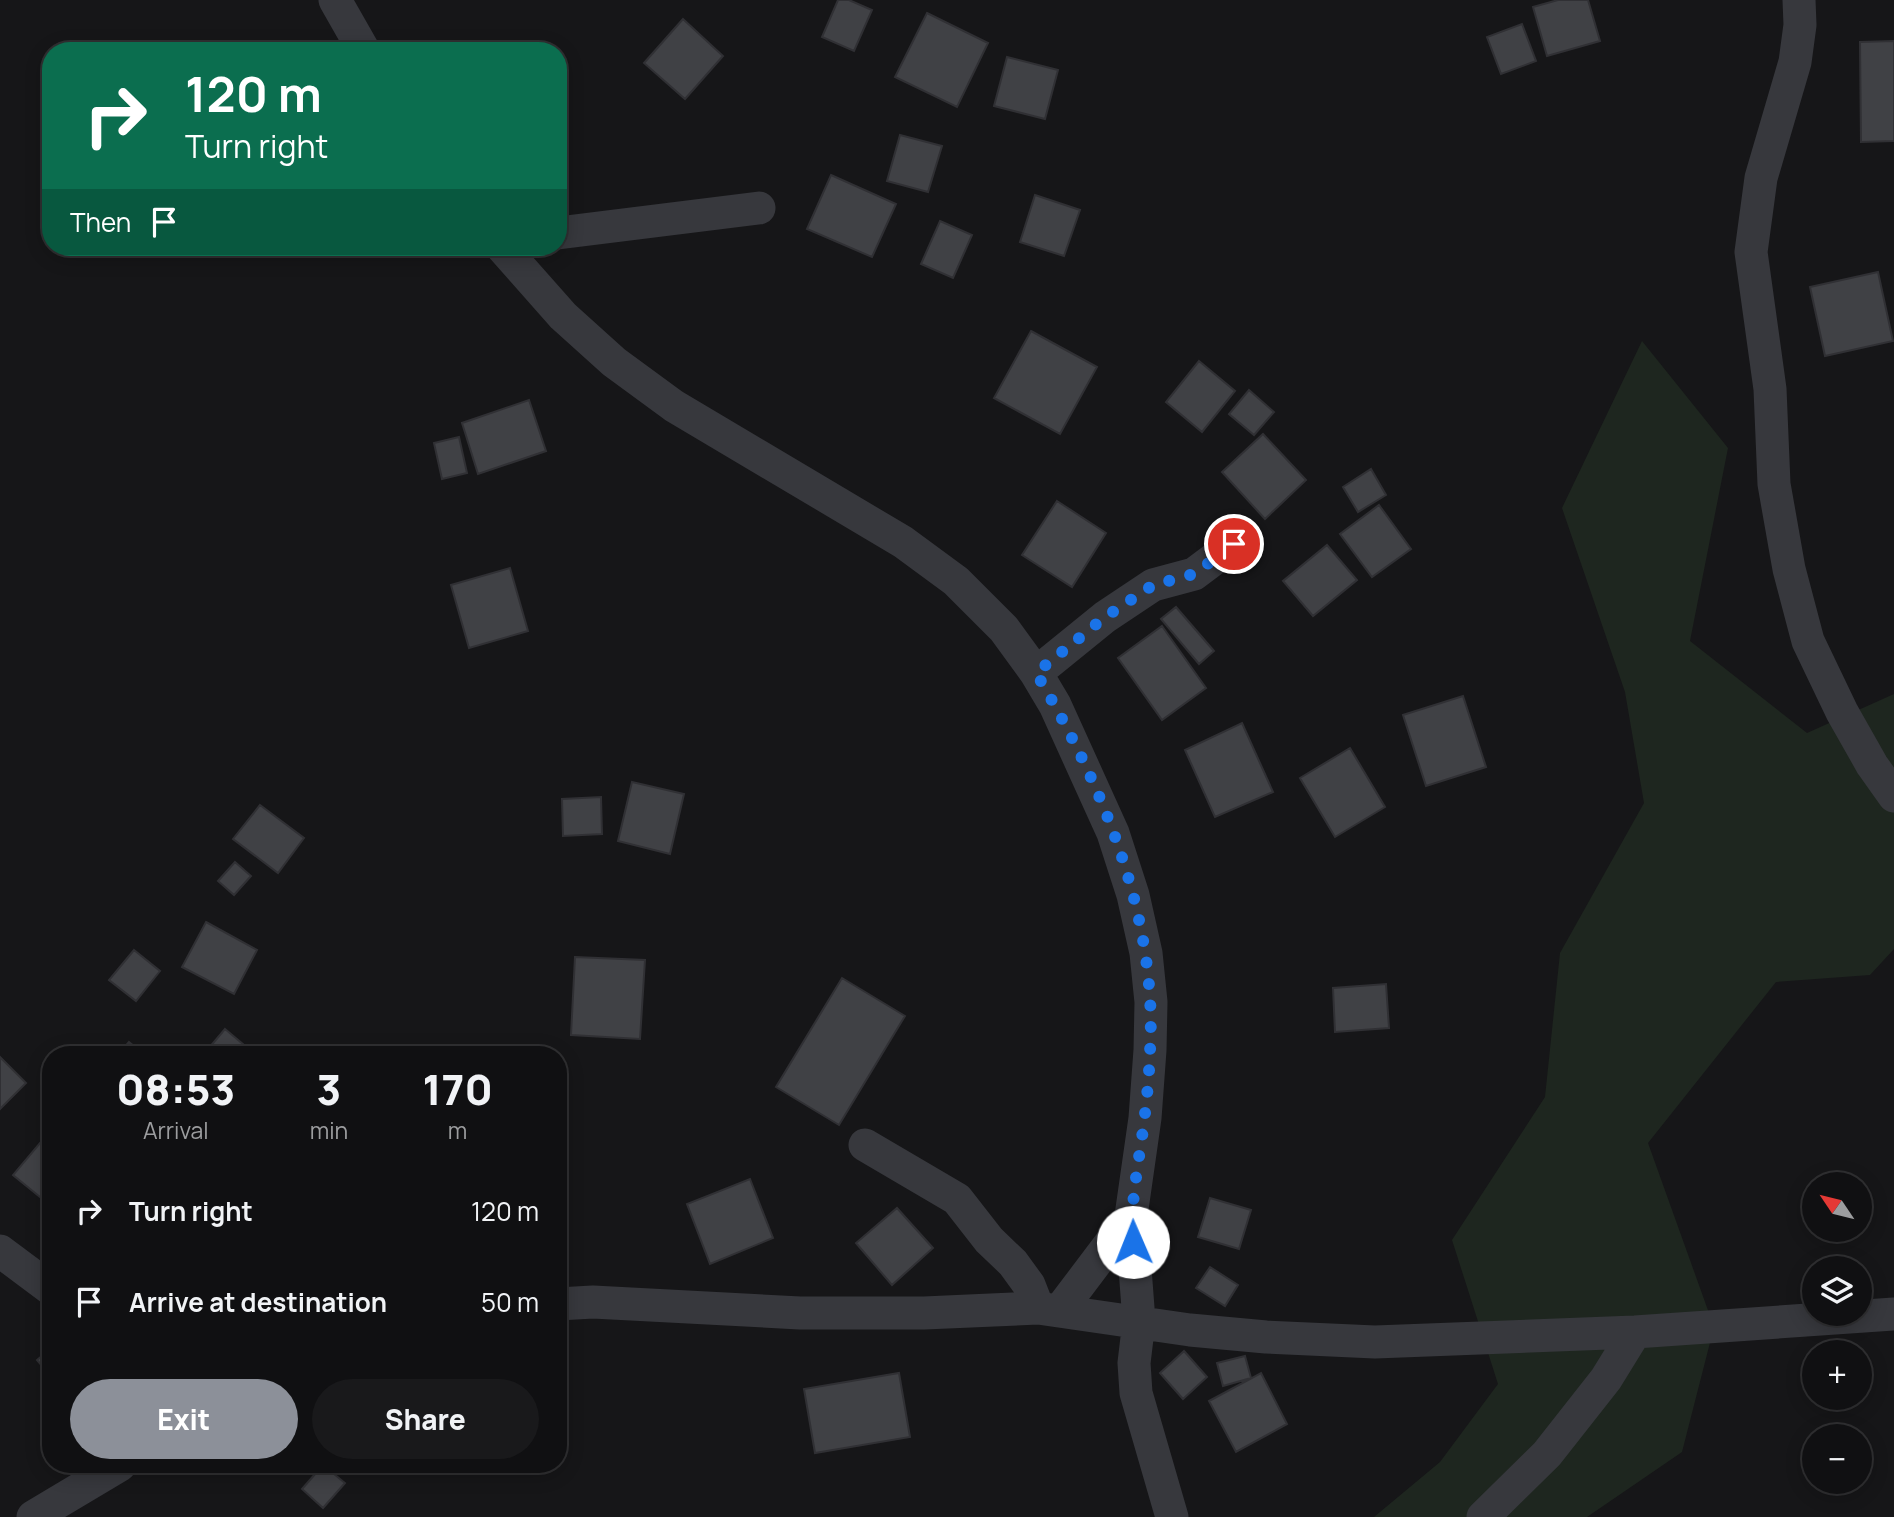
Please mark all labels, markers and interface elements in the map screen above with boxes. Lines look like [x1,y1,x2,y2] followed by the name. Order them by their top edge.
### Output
[185,60,322,127] text: 120 m
[70,70,161,161] icon: right
[185,124,328,168] text: Turn right
[145,203,183,241] icon: arrive
[70,204,131,240] text: Then
[1204,514,1264,574] pin
[1215,525,1253,563] icon: arrive
[116,1060,235,1118] text: 08:53
[316,1060,341,1118] text: 3
[422,1060,493,1118] text: 170
[143,1114,209,1146] text: Arrival
[310,1114,348,1146] text: min
[448,1114,467,1146] text: m
[1802,1172,1872,1242] north arrow
[1802,1172,1872,1494] map controls
[70,1192,108,1230] icon: right
[129,1193,253,1229] text: Turn right
[471,1193,539,1229] text: 120 m
[1096,1205,1170,1279] position arrow
[1802,1256,1872,1326] button: layers
[70,1283,108,1321] icon: arrive
[129,1284,387,1320] text: Arrive at destination
[481,1284,539,1320] text: 50 m
[1802,1340,1872,1410] button: +
[70,1379,298,1459] button: Exit
[312,1379,539,1459] button: Share
[1802,1424,1872,1494] button: −

